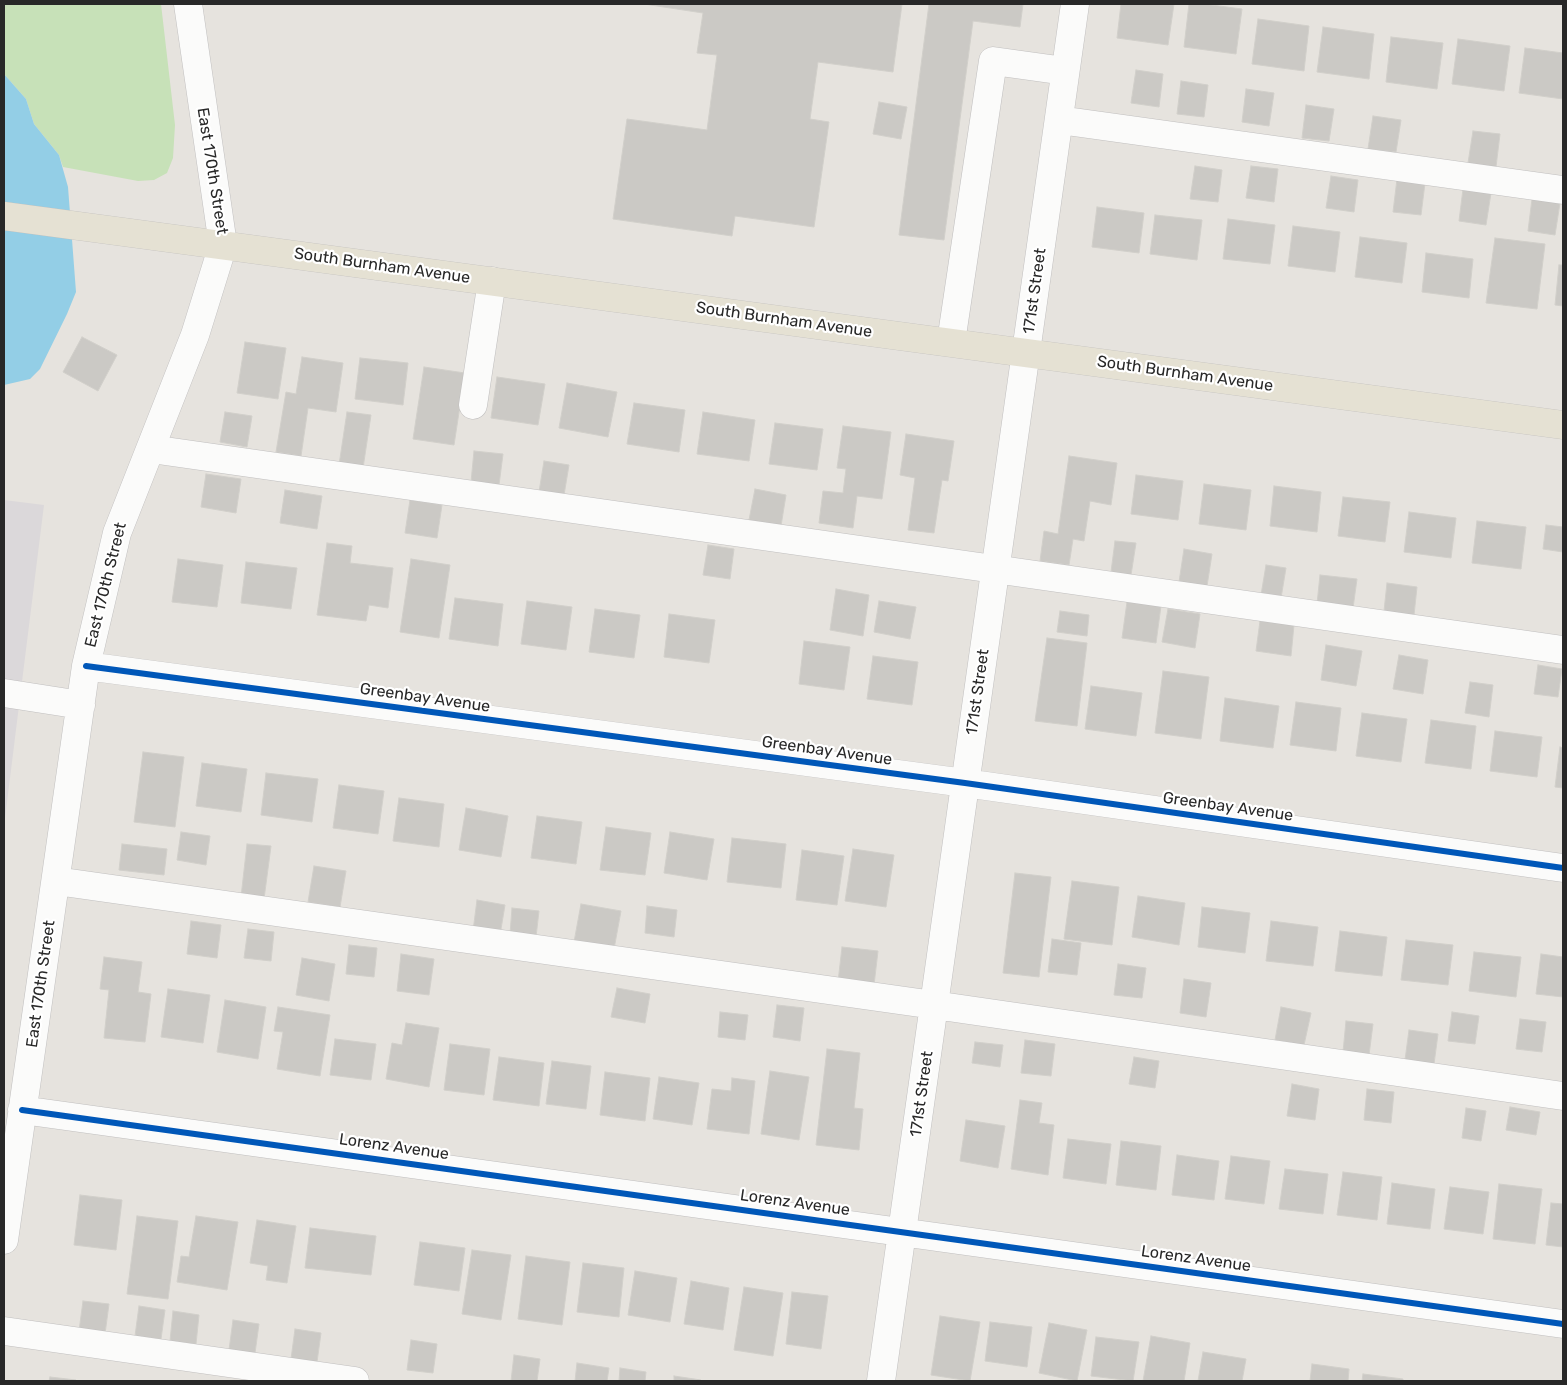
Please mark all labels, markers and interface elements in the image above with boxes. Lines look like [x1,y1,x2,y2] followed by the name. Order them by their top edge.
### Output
[192,106,232,236] street label: East 170th Street
[293,244,471,288] street label: South Burnham Avenue
[1019,247,1051,335] street label: 171st Street
[695,298,873,342] street label: South Burnham Avenue
[1096,352,1274,396] street label: South Burnham Avenue
[81,520,131,650] street label: East 170th Street
[962,648,994,736] street label: 171st Street
[359,679,491,717] street label: Greenbay Avenue
[761,732,893,770] street label: Greenbay Avenue
[1162,788,1294,826] street label: Greenbay Avenue
[23,919,59,1049] street label: East 170th Street
[906,1050,938,1138] street label: 171st Street
[338,1130,450,1164] street label: Lorenz Avenue
[739,1186,851,1220] street label: Lorenz Avenue
[1140,1242,1252,1276] street label: Lorenz Avenue

